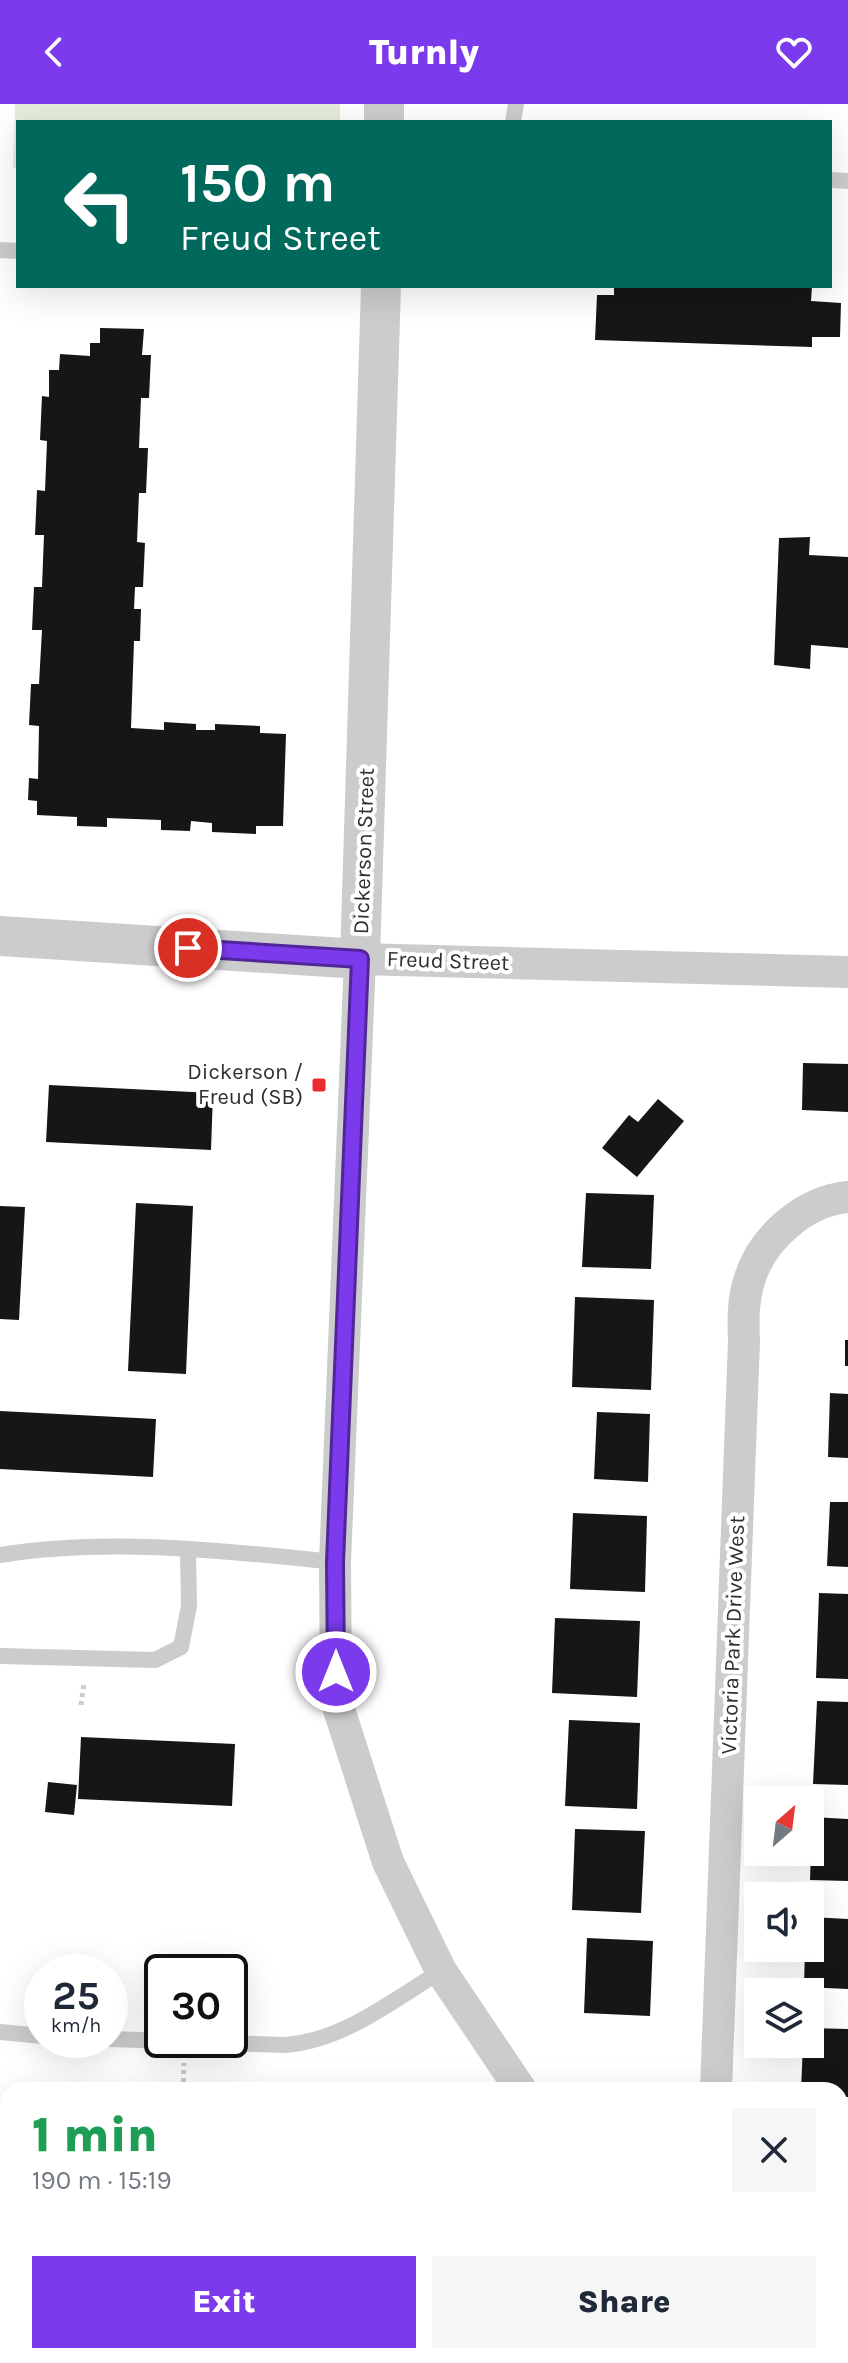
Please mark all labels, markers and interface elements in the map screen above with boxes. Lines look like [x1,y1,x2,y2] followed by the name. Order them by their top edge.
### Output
[32,30,76,74] icon: back
[772,30,816,74] icon: heart
[369,31,479,73] text: Turnly
[180,150,335,215] text: 150 m
[48,152,152,256] icon: left
[180,217,381,259] text: Freud Street
[348,767,380,935] street label: Dickerson Street
[154,914,222,982] pin
[166,926,210,970] icon: arrive
[386,946,510,976] street label: Freud Street
[187,1059,303,1110] place label: Dickerson / Freud (SB)
[310,1076,328,1094] marker: Dickerson / Freud (SB)
[716,1515,750,1755] street label: Victoria Park Drive West
[294,1630,378,1714] position arrow
[744,1786,824,1866] north arrow
[744,1786,824,2058] map controls
[744,1882,824,1962] button: sound
[144,1954,248,2058] speed limit sign: 30
[52,1972,100,2019] text: 25
[744,1978,824,2058] button: layers
[51,2014,101,2037] text: km/h
[32,2107,158,2163] text: 1 min
[732,2108,816,2192] button: close
[32,2165,172,2196] text: 190 m · 15:19
[32,2256,416,2348] button: Exit
[432,2256,816,2348] button: Share

